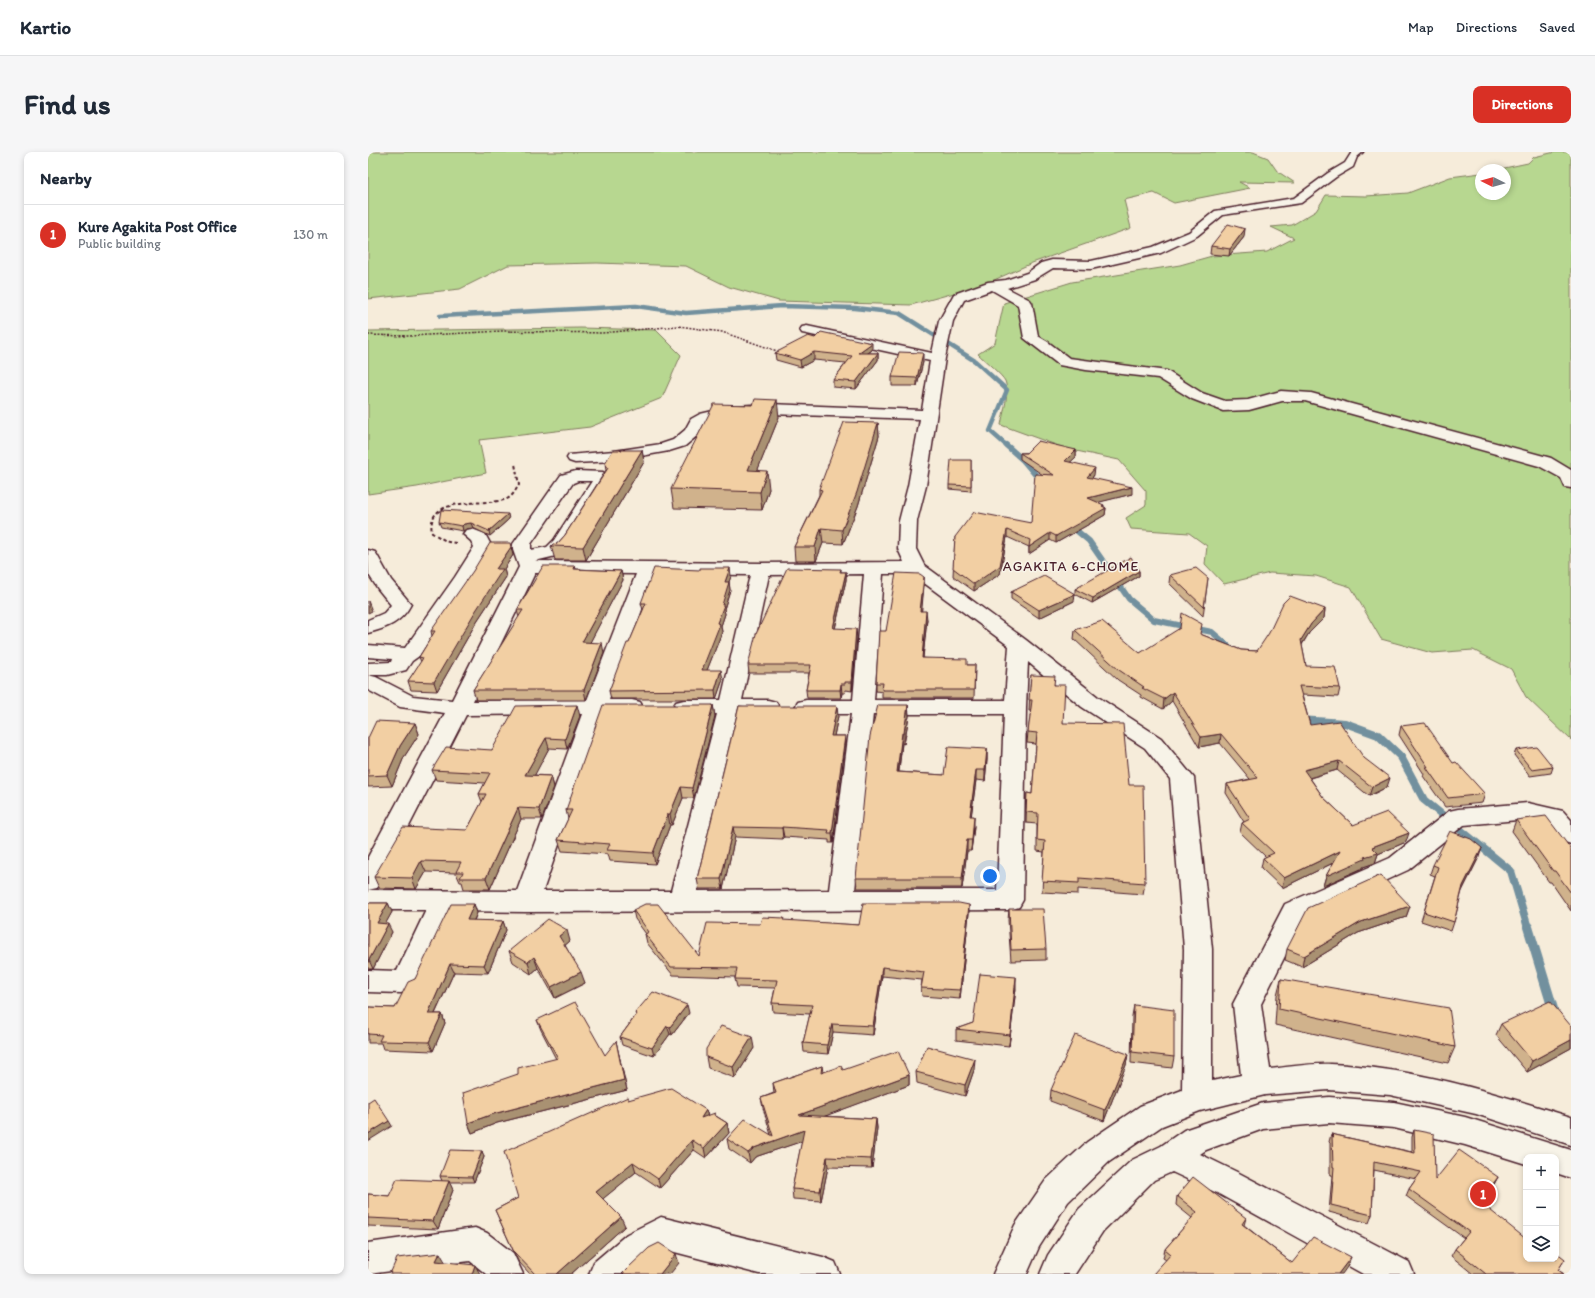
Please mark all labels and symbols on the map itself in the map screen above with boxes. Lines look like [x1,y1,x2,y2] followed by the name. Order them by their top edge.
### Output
[1475,164,1511,200] north arrow
[1003,558,1139,575] district label: AGAKITA 6-CHOME
[980,866,1000,886] your location
[1470,1179,1496,1209] pin: 1

